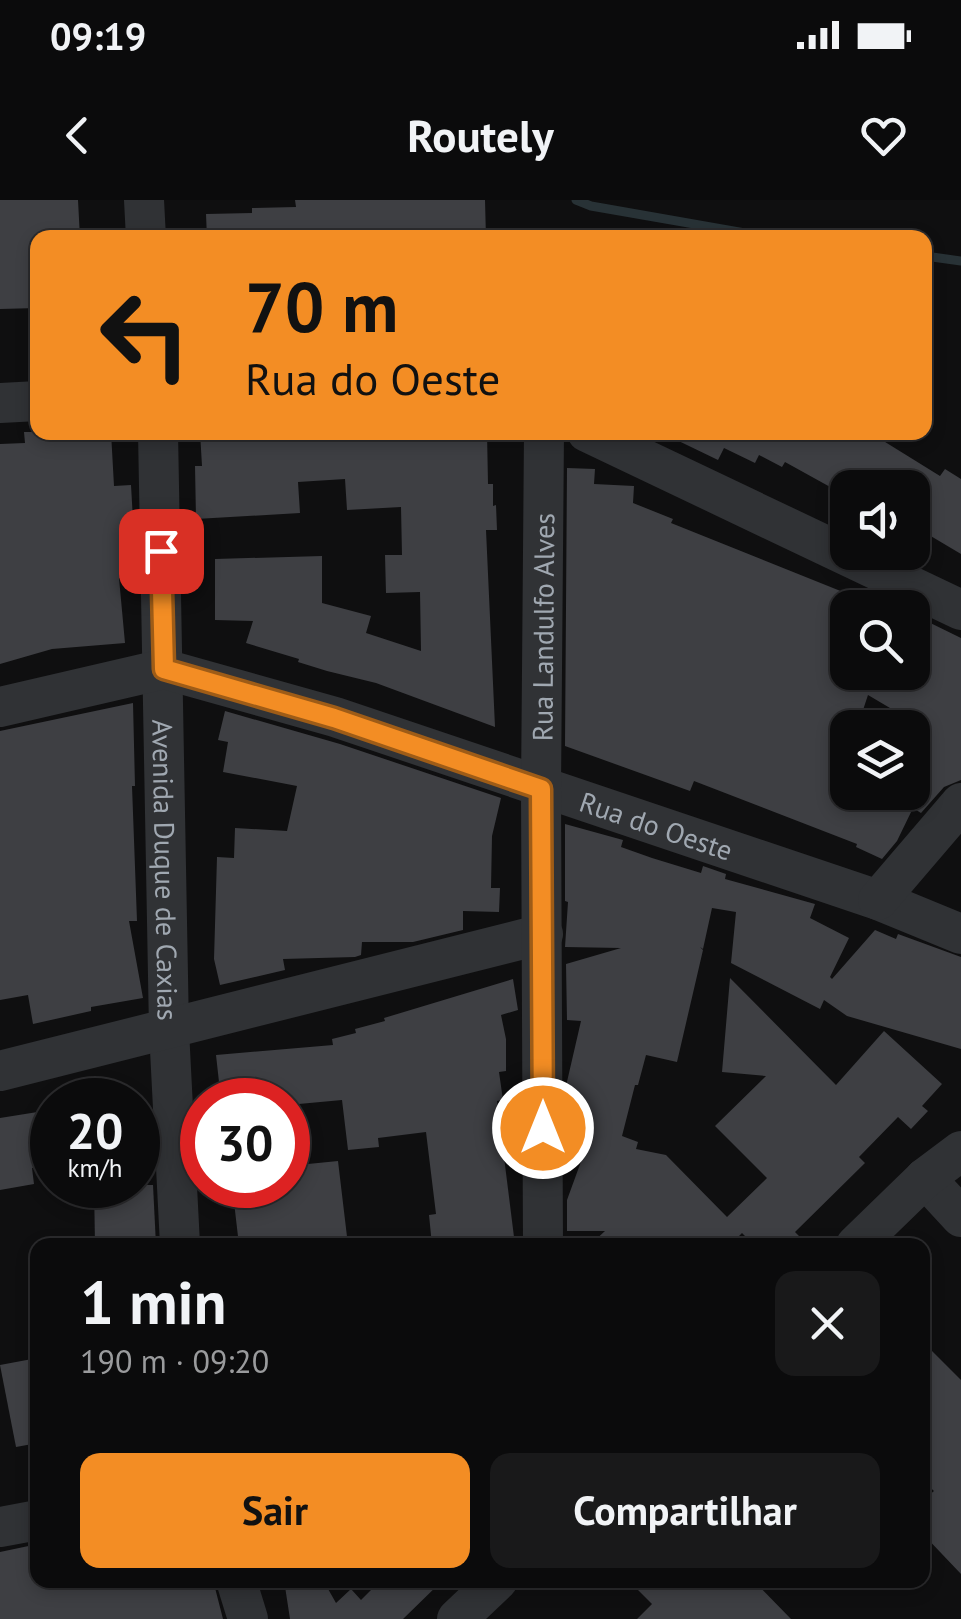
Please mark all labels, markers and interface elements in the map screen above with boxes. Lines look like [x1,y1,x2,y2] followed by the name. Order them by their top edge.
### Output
[50,11,146,60] text: 09:19
[407,106,554,164] text: Routely
[50,108,105,163] icon: back
[856,108,911,163] icon: heart
[245,261,398,351] text: 70 m
[80,270,210,400] icon: left
[245,349,500,407] text: Rua do Oeste
[830,470,930,810] map controls
[830,470,930,570] button: sound
[119,509,204,594] pin
[523,513,562,741] street label: Rua Landulfo Alves
[134,524,189,579] icon: arrive
[830,590,930,690] button: search
[830,710,930,810] button: layers
[145,719,187,1021] street label: Avenida Duque de Caxias
[575,782,738,868] street label: Rua do Oeste
[491,1076,595,1180] position arrow
[180,1078,310,1208] speed limit sign: 30
[67,1098,123,1163] text: 20
[68,1152,122,1184] text: km/h
[80,1263,226,1341] text: 1 min
[775,1271,880,1376] button: close
[80,1340,269,1382] text: 190 m · 09:20
[80,1453,470,1568] button: Sair
[490,1453,880,1568] button: Compartilhar

